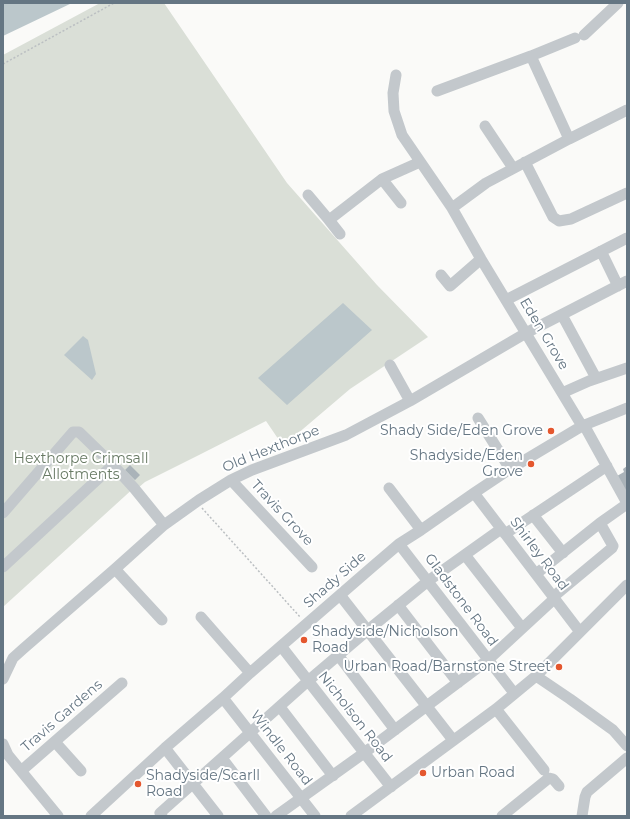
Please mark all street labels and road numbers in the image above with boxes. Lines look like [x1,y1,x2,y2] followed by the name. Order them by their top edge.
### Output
[516,295,572,373] street label: Eden Grove
[220,422,322,476] street label: Old Hexthorpe
[247,477,317,549] street label: Travis Grove
[506,514,572,594] street label: Shirley Road
[300,548,370,612] street label: Shady Side
[421,550,501,650] street label: Gladstone Road
[314,668,396,766] street label: Nicholson Road
[18,676,106,756] street label: Travis Gardens
[247,707,315,789] street label: Windle Road

